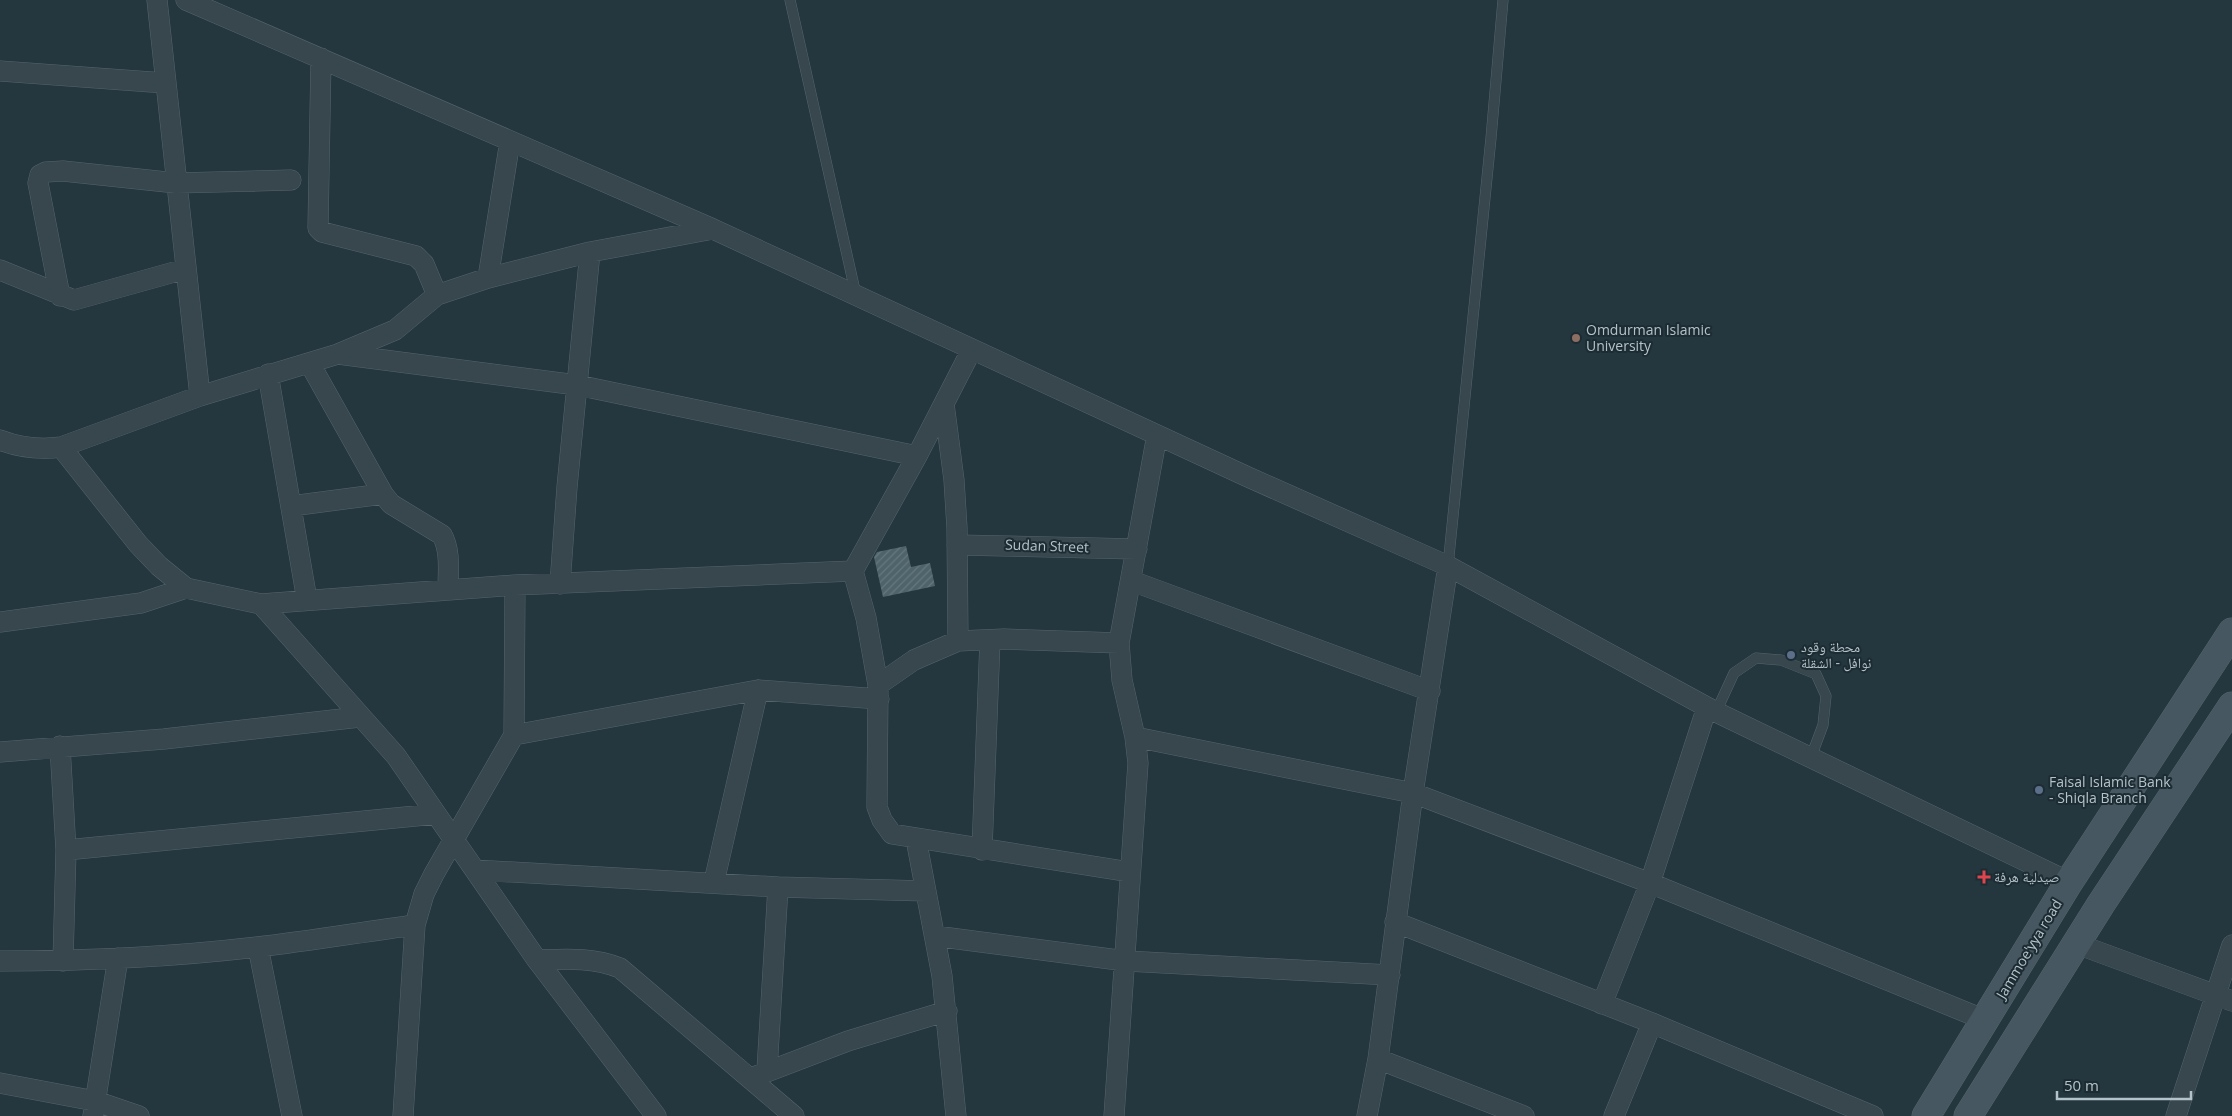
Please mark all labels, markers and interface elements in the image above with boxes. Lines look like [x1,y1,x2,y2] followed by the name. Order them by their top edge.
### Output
[1586,320,1711,355] place label: Omdurman Islamic University
[1570,332,1582,344] marker: Omdurman Islamic University
[1005,535,1089,556] street label: Sudan Street
[1801,637,1872,672] place label: محطة وقود نوافل - الشقلة
[1785,649,1797,661] marker: محطة وقود نوافل - الشقلة
[2049,772,2171,807] place label: Faisal Islamic Bank - Shiqla Branch
[2033,784,2045,796] marker: Faisal Islamic Bank - Shiqla Branch
[1994,867,2060,886] place label: صيدلية هرفة
[1978,871,1990,883] marker: صيدلية هرفة
[1990,896,2066,1004] street label: Jammoe'yya road
[2057,1068,2191,1100] scale bar
[2064,1075,2099,1095] text: 50 m

